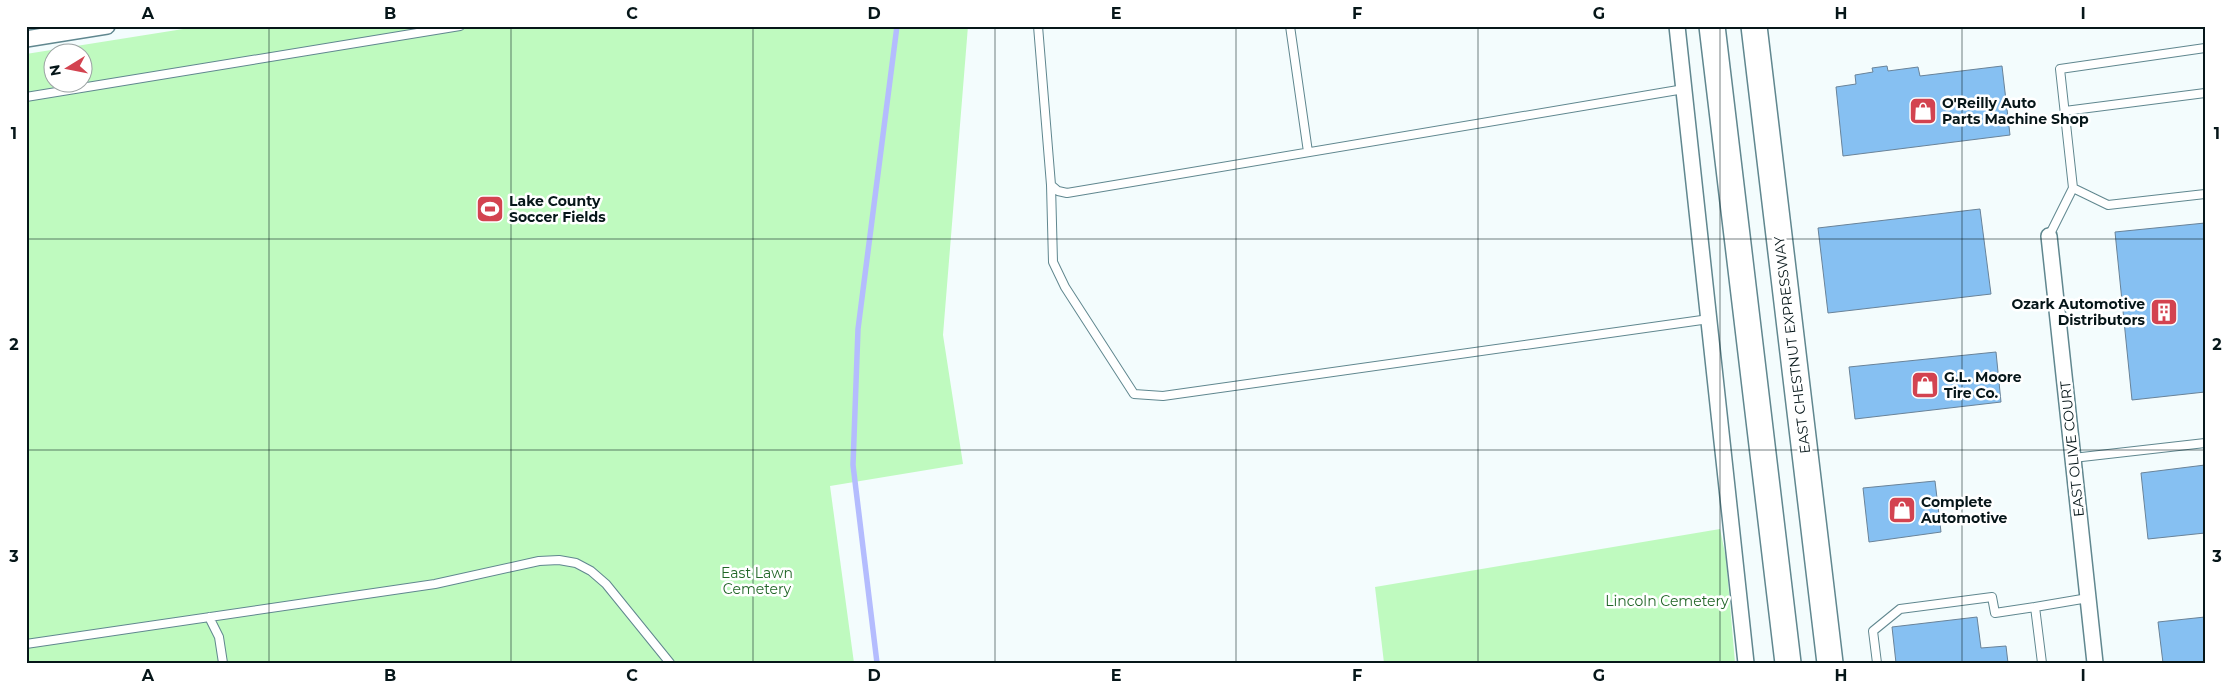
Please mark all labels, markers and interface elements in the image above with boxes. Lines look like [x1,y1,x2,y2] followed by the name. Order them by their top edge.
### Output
[141,4,155,23] text: A
[384,4,396,23] text: B
[626,4,638,23] text: C
[867,4,881,23] text: D
[1111,4,1121,23] text: E
[1352,4,1362,23] text: F
[1593,4,1605,23] text: G
[1835,4,1847,23] text: H
[2080,4,2086,23] text: I
[42,42,92,92] north arrow
[45,63,65,77] text: N
[1942,94,2089,128] place label: O'Reilly Auto Parts Machine Shop
[1908,96,1938,126] shop icon: O'Reilly Auto Parts Machine Shop
[11,124,17,143] text: 1
[2214,124,2220,143] text: 1
[509,192,606,226] place label: Lake County Soccer Fields
[475,194,505,224] sports icon: Lake County Soccer Fields
[1770,235,1814,455] street label: EAST CHESTNUT EXPRESSWAY
[2011,295,2146,329] place label: Ozark Automotive Distributors
[2149,297,2179,327] building icon: Ozark Automotive Distributors
[9,335,19,354] text: 2
[2212,335,2222,354] text: 2
[1944,368,2022,402] place label: G.L. Moore Tire Co.
[1910,370,1940,400] shop icon: G.L. Moore Tire Co.
[2056,380,2088,518] street label: EAST OLIVE COURT
[1920,493,2008,527] place label: Complete Automotive
[1887,495,1917,525] shop icon: Complete Automotive
[8,547,19,566] text: 3
[2211,547,2222,566] text: 3
[721,564,793,598] park label: East Lawn Cemetery
[1605,592,1729,610] park label: Lincoln Cemetery
[141,666,155,685] text: A
[384,666,396,685] text: B
[626,666,638,685] text: C
[867,666,881,685] text: D
[1111,666,1121,685] text: E
[1352,666,1362,685] text: F
[1593,666,1605,685] text: G
[1835,666,1847,685] text: H
[2080,666,2086,685] text: I

